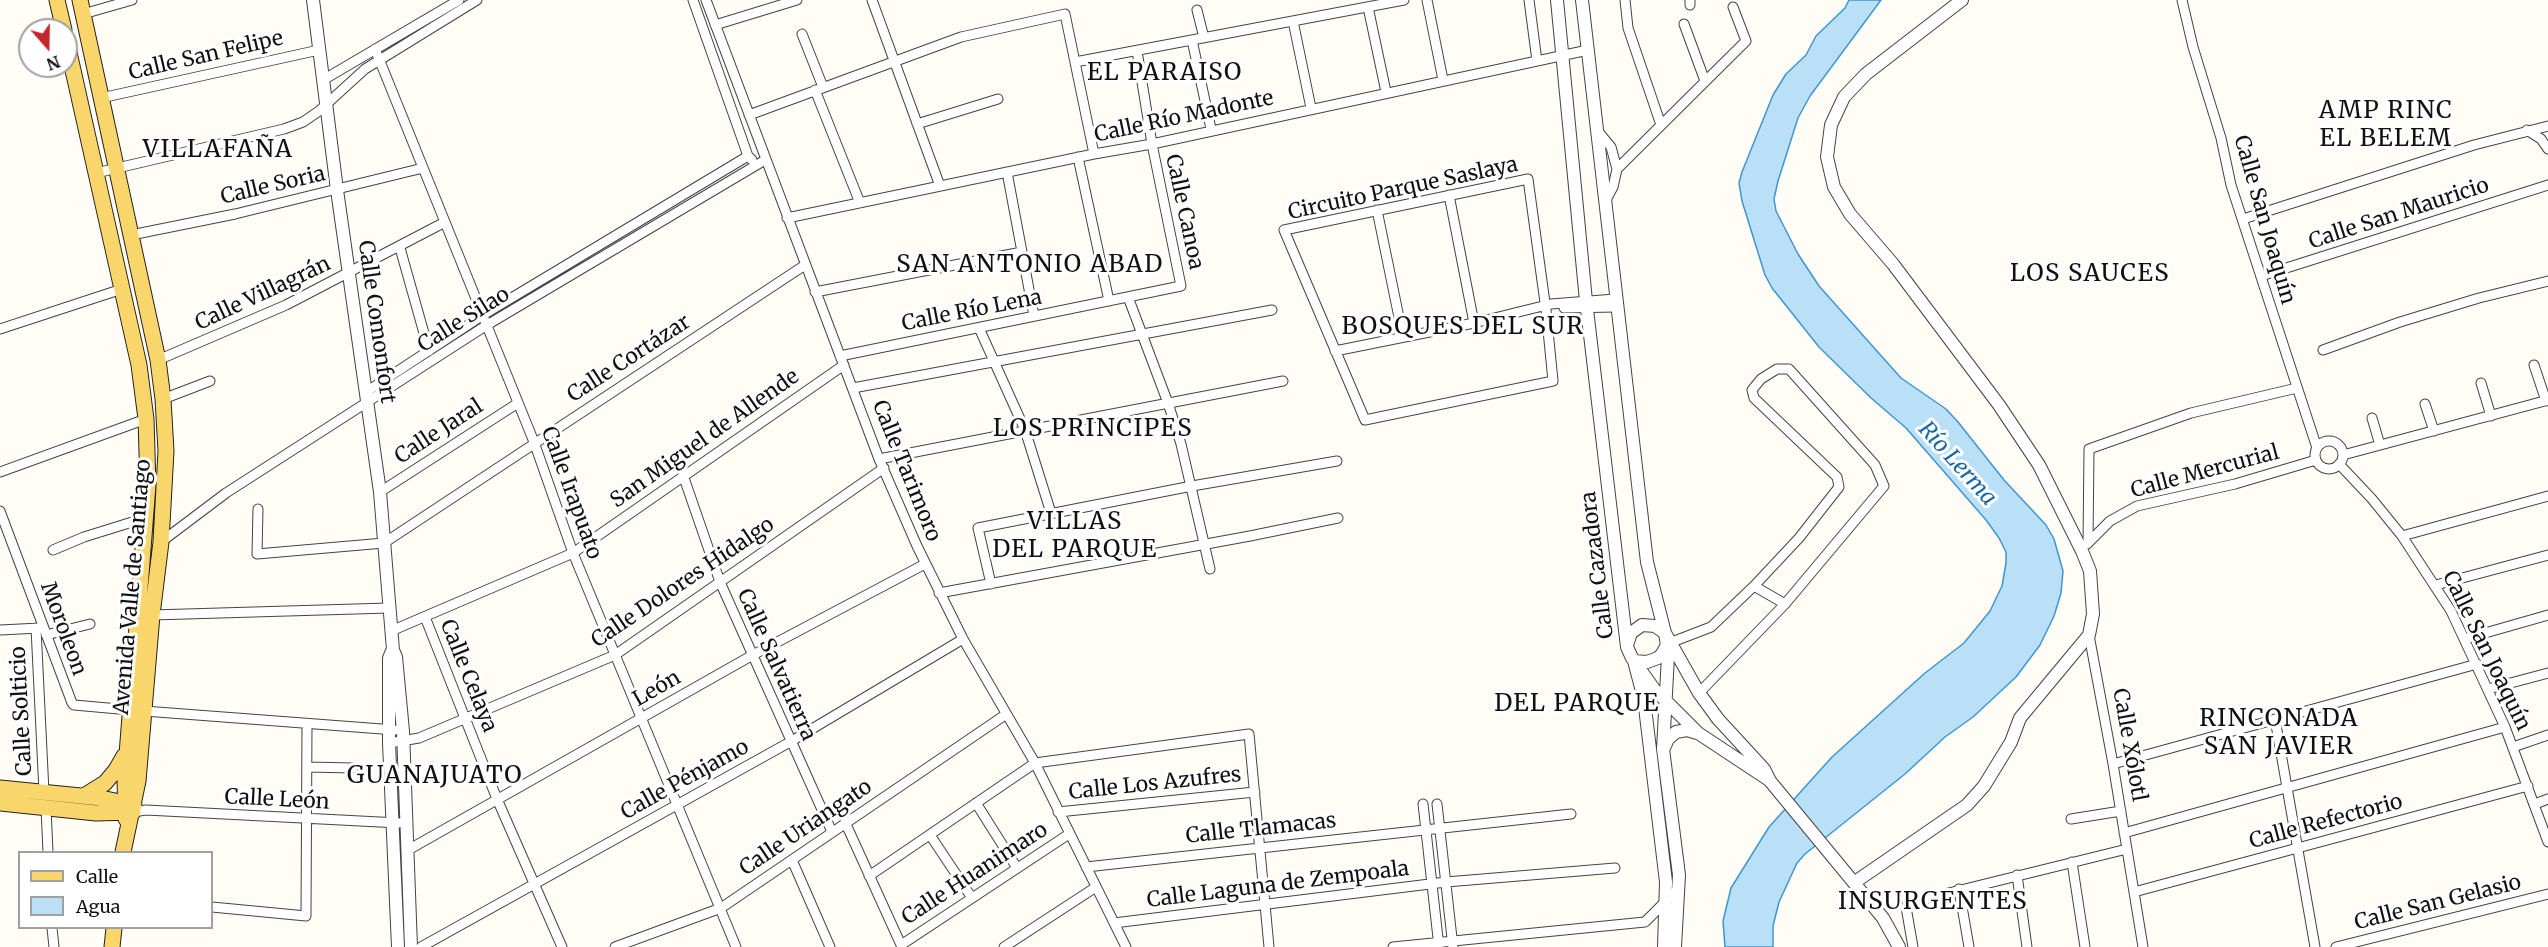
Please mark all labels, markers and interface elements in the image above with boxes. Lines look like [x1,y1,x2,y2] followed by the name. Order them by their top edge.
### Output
[18,18,78,78] north arrow
[126,26,286,86] street label: Calle San Felipe
[44,51,63,75] text: N
[1087,59,1243,87] district label: EL PARAISO
[1092,86,1276,148] street label: Calle Río Madonte
[2319,97,2453,153] district label: AMP RINC EL BELEM
[2228,133,2300,307] street label: Calle San Joaquín
[143,136,293,164] district label: VILLAFAÑA
[1160,152,1208,272] street label: Calle Canoa
[1286,152,1520,226] street label: Circuito Parque Saslaya
[218,162,328,210] street label: Calle Soria
[2306,173,2492,255] street label: Calle San Mauricio
[352,239,400,405] street label: Calle Comonfort
[896,251,1164,279] district label: SAN ANTONIO ABAD
[191,252,335,336] street label: Calle Villagrán
[2010,260,2170,288] district label: LOS SAUCES
[414,282,514,358] street label: Calle Silao
[900,285,1044,337] street label: Calle Río Lena
[563,310,695,408] street label: Calle Cortázar
[1341,313,1585,341] district label: BOSQUES DEL SUR
[606,364,804,514] street label: San Miguel de Allende
[390,394,488,470] street label: Calle Jaral
[866,397,946,545] street label: Calle Tarimoro
[993,415,1193,443] district label: LOS PRINCIPES
[1913,417,2001,511] water label: Río Lerma
[535,423,607,563] street label: Calle Irapuato
[2128,440,2282,504] street label: Calle Mercurial
[109,458,157,716] street label: Avenida Valle de Santiago
[1576,490,1620,640] street label: Calle Cazadora
[992,508,1158,564] district label: VILLAS DEL PARQUE
[587,512,779,654] street label: Calle Dolores Hidalgo
[2436,567,2536,735] street label: Calle San Joaquín
[34,579,92,679] street label: Moroleon
[731,585,821,745] street label: Calle Salvatierra
[434,616,502,736] street label: Calle Celaya
[6,646,38,776] street label: Calle Solticio
[629,665,685,713] street label: León
[2107,687,2151,803] street label: Calle Xólotl
[1494,690,1660,718] district label: DEL PARQUE
[2199,705,2359,761] district label: RINCONADA SAN JAVIER
[617,734,753,826] street label: Calle Pénjamo
[347,762,523,790] district label: GUANAJUATO
[1068,762,1242,806] street label: Calle Los Azufres
[735,774,877,882] street label: Calle Uriangato
[224,785,330,815] street label: Calle León
[2247,789,2405,855] street label: Calle Refectorio
[1185,809,1337,849] street label: Calle Tlamacas
[897,817,1053,931] street label: Calle Huanimaro
[18,851,213,929] legend
[1145,856,1411,914] street label: Calle Laguna de Zempoala
[76,865,118,888] text: Calle
[2352,870,2524,936] street label: Calle San Gelasio
[1838,888,2028,916] district label: INSURGENTES
[76,895,121,918] text: Agua

